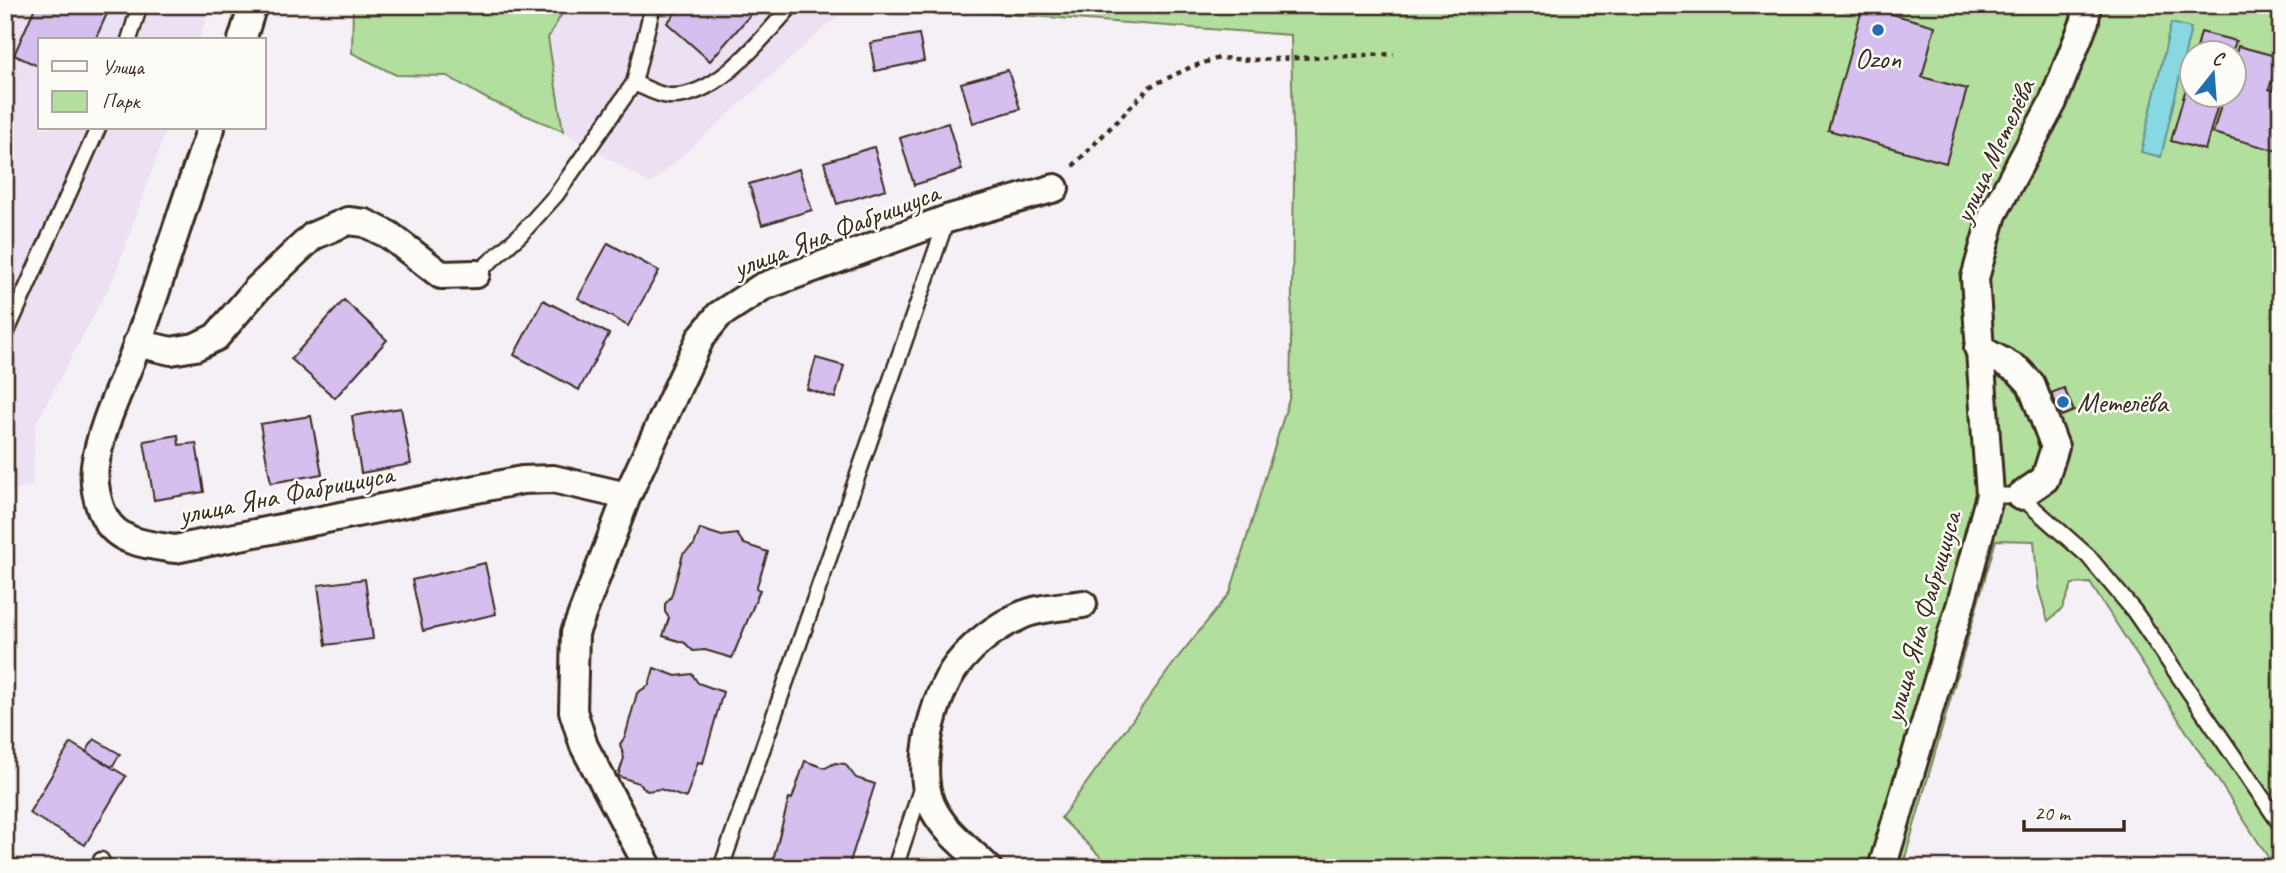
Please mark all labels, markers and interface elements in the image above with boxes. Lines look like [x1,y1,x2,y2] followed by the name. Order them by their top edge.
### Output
[1870,22,1886,38] marker: Ozon
[38,38,266,130] legend
[2178,38,2248,108] north arrow
[1855,41,1901,76] place label: Ozon
[2210,46,2228,72] text: С
[102,54,145,80] text: Улица
[1945,72,2043,230] street label: улица Метелёва
[102,88,142,114] text: Парк
[726,174,946,286] street label: улица Яна Фабрициуса
[2077,385,2169,420] place label: Метелёва
[2055,394,2071,410] marker: Метелёва
[174,456,399,532] street label: улица Яна Фабрициуса
[1875,505,1970,728] street label: улица Яна Фабрициуса
[2024,789,2123,833] scale bar
[2034,800,2072,826] text: 20 m

